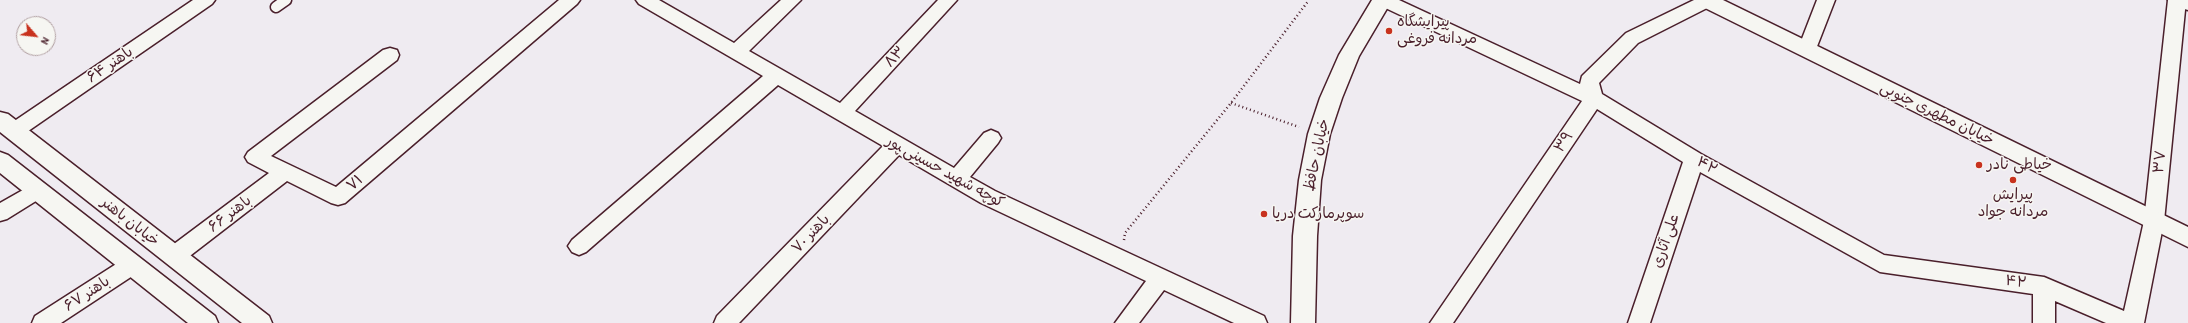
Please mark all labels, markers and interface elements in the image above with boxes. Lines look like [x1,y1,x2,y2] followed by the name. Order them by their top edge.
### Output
[1397,13,1477,48] place label: پیرایشگاه مردانه فروغی
[16,16,56,56] north arrow
[1384,26,1394,36] marker: پیرایشگاه مردانه فروغی
[38,35,53,47] text: N
[83,43,137,87] street label: باهنر ۶۴
[881,43,909,71] street label: ۸۳
[1877,79,1997,149] street label: خیابان مطهری جنوبی
[1301,117,1333,193] street label: خیابان حافظ
[1550,128,1578,156] street label: ۳۹
[883,132,1007,212] street label: کوچه شهید حسینی ‍پور
[2150,150,2170,174] street label: ۳۷
[1693,153,1721,179] street label: ۴۲
[1987,156,2052,174] place label: خیاطی نادر
[1974,160,1984,170] marker: خیاطی نادر
[343,171,367,195] street label: ۷۱
[2008,175,2018,185] marker: پیرایش مردانه جواد
[1978,186,2048,221] place label: پیرایش مردانه جواد
[205,192,255,236] street label: باهنر ۶۶
[97,194,163,250] street label: خیابان باهنر
[1272,205,1364,223] place label: سوپرمارکت دریا
[1259,209,1269,219] marker: سوپرمارکت دریا
[788,211,834,257] street label: باهنر ۷۰
[1648,212,1684,270] street label: علی آثاری
[61,272,113,316] street label: باهنر ۶۷
[2004,272,2028,292] street label: ۴۲

